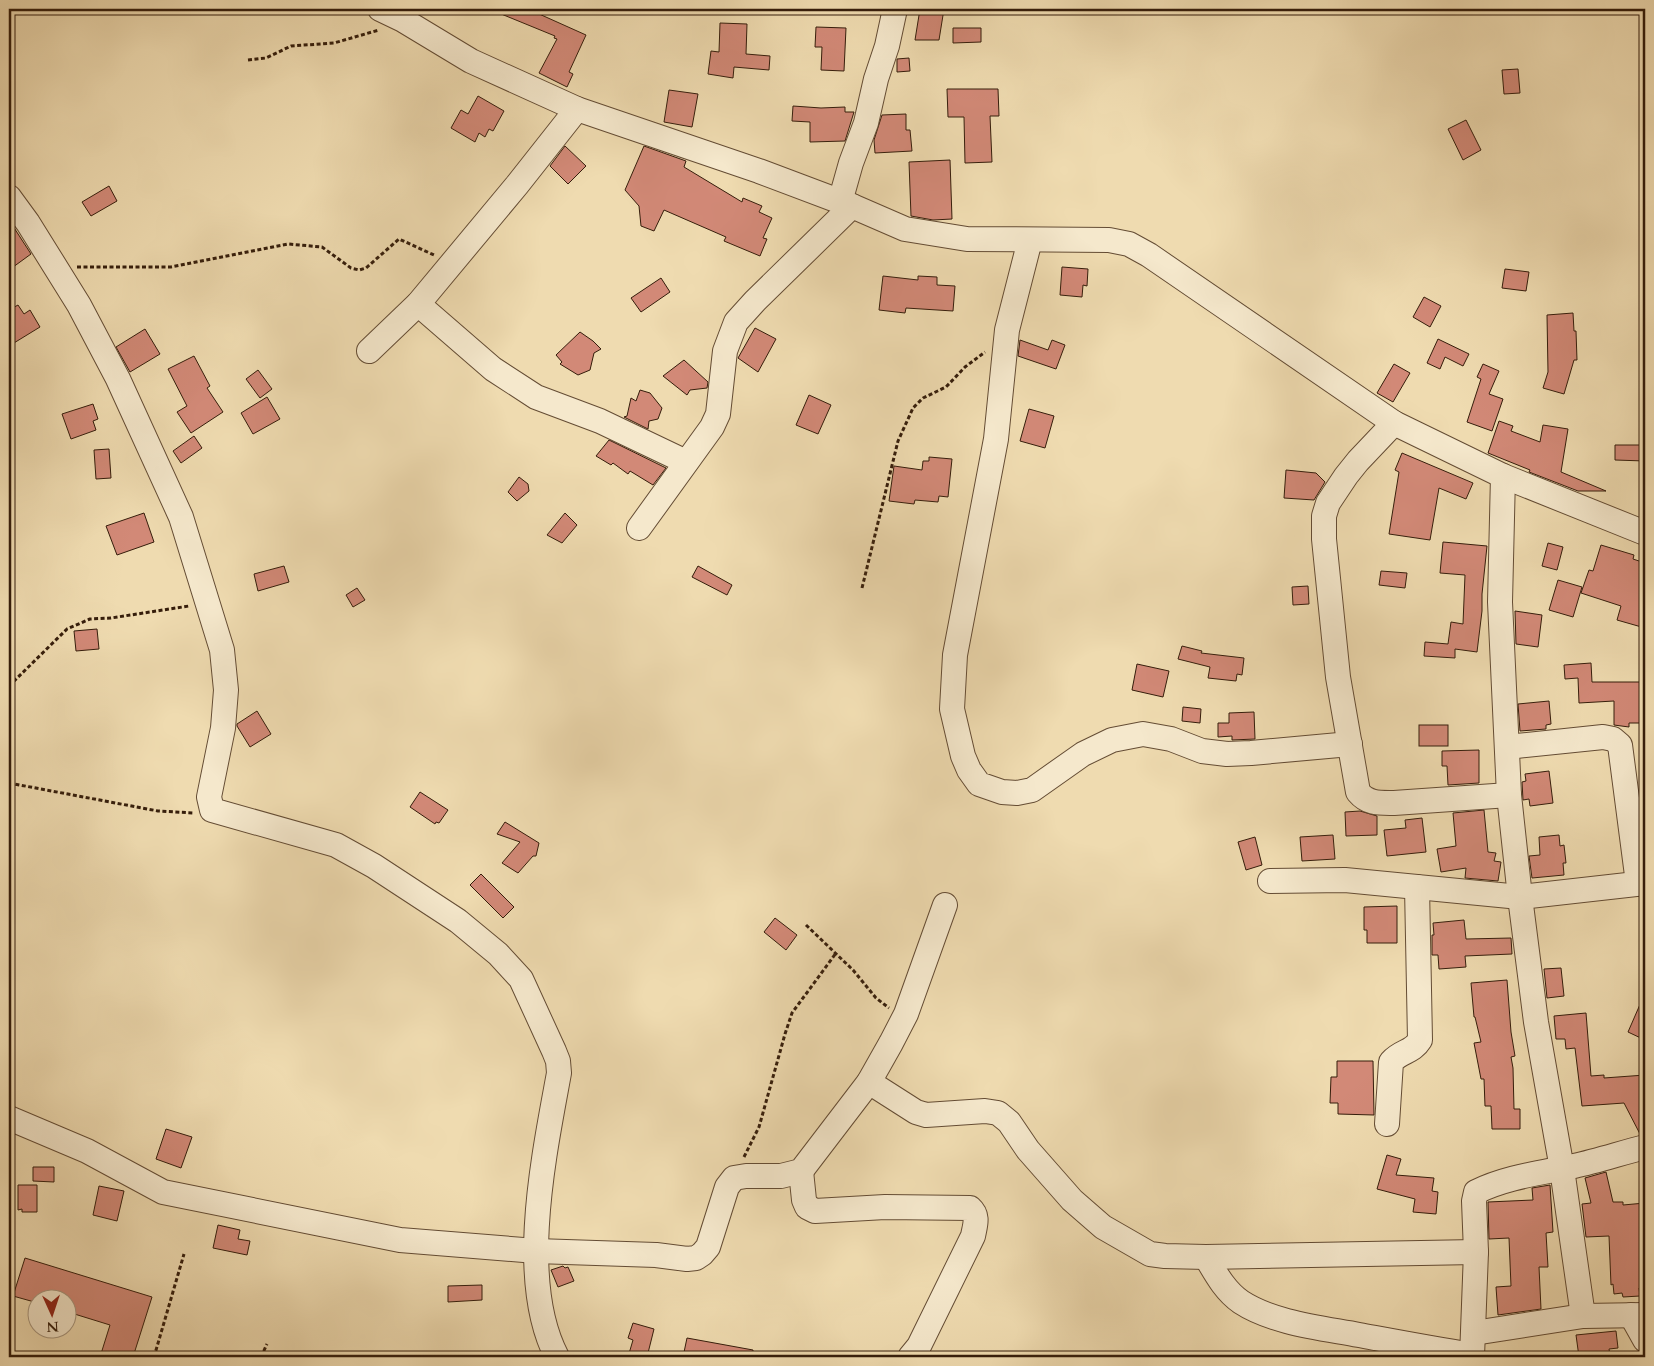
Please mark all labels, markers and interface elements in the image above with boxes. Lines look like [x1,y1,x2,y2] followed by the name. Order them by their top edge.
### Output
[28,1288,78,1338] north arrow
[46,1317,59,1336] text: N

